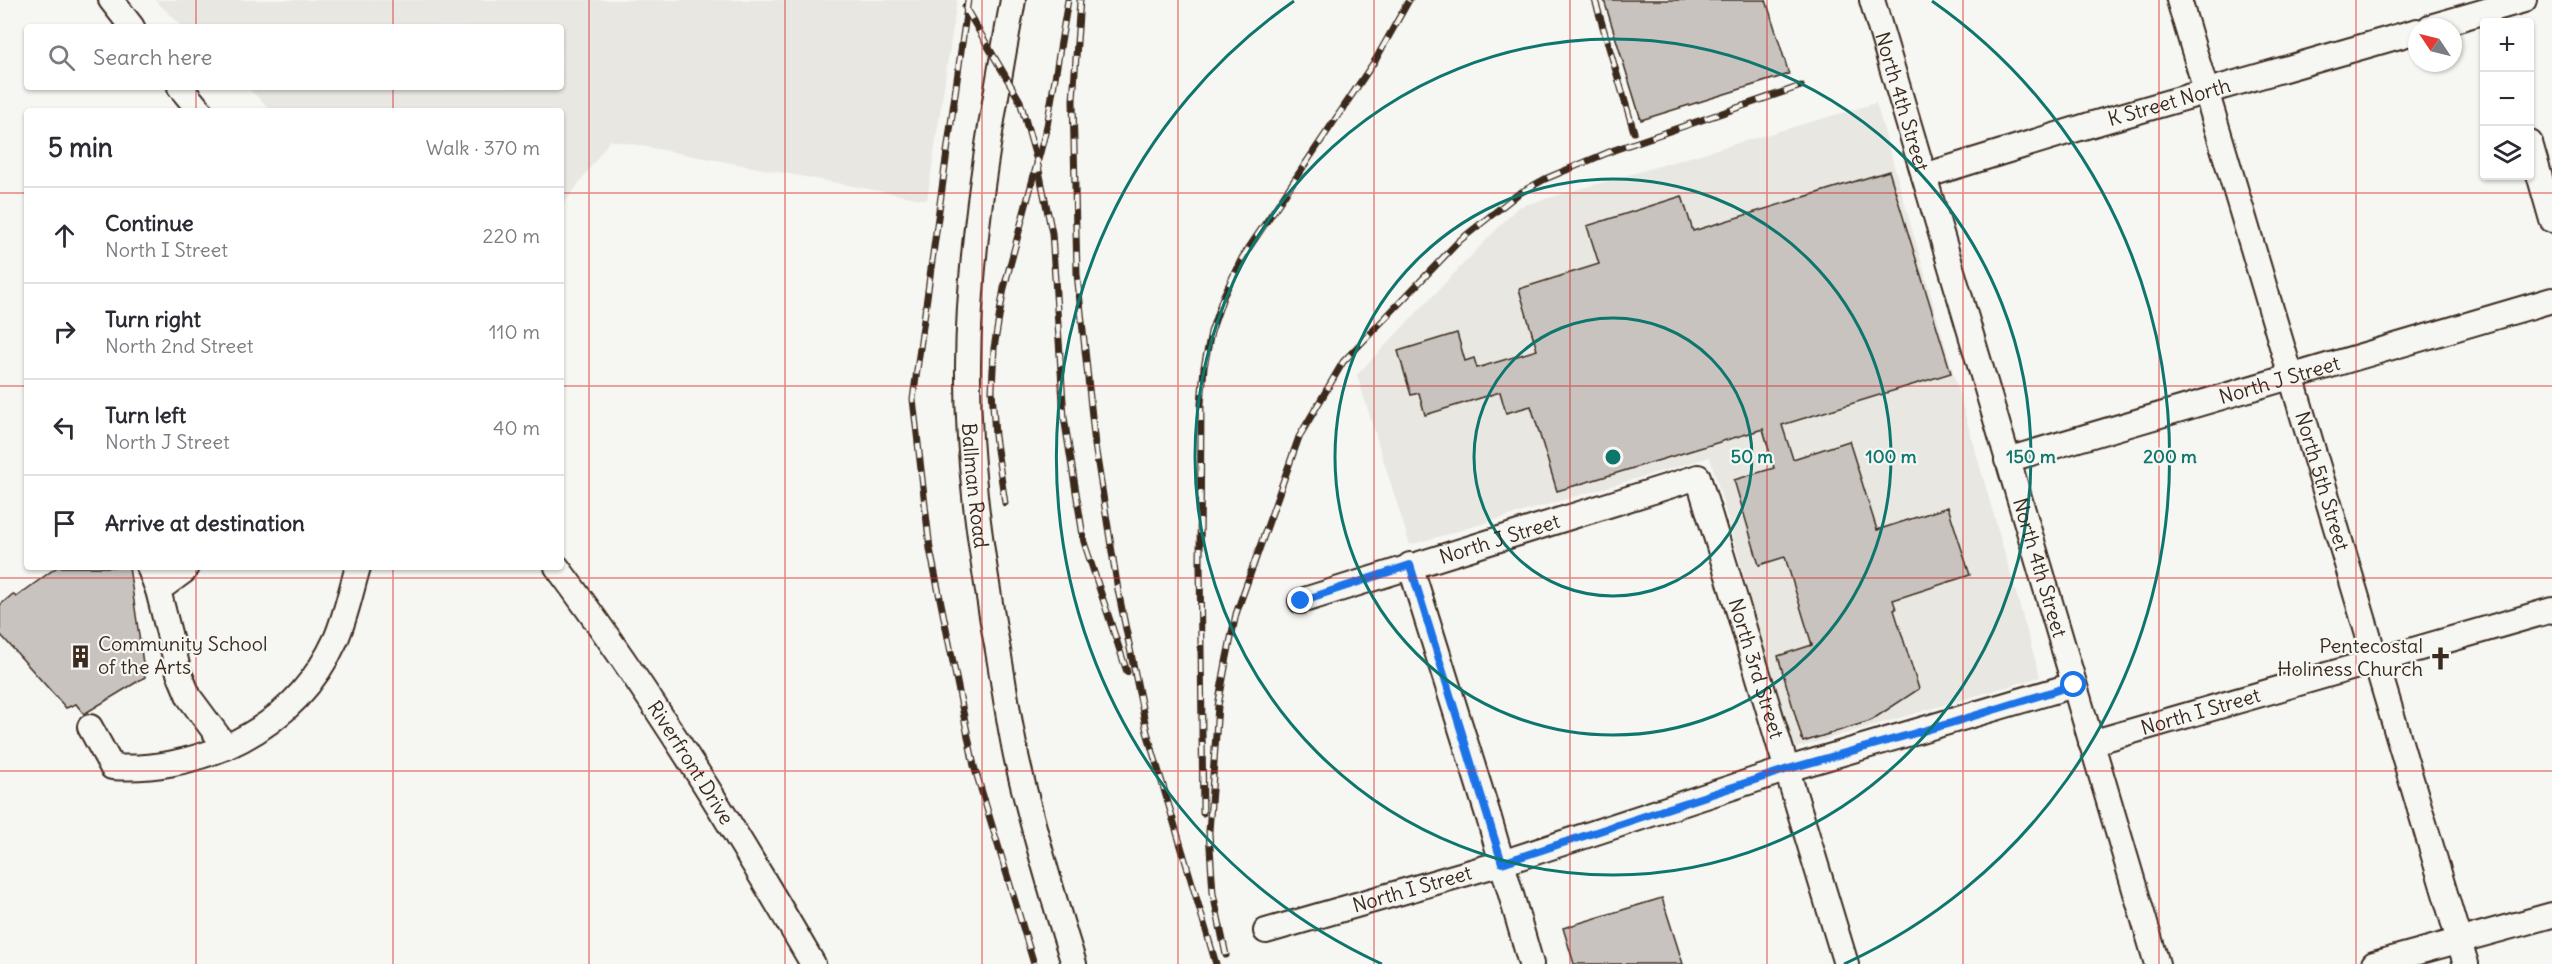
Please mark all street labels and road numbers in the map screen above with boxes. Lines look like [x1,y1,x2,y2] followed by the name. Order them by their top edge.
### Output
[1870,29,1935,174] street label: North 4th Street
[2105,72,2233,131] street label: K Street North
[2216,350,2343,409] street label: North J Street
[2290,408,2355,554] street label: North 5th Street
[957,422,994,550] street label: Ballman Road
[2008,495,2073,640] street label: North 4th Street
[1436,508,1563,569] street label: North J Street
[1724,595,1790,742] street label: North 3rd Street
[2138,682,2263,740] street label: North I Street
[642,696,740,829] street label: Riverfront Drive
[1349,859,1475,917] street label: North I Street

